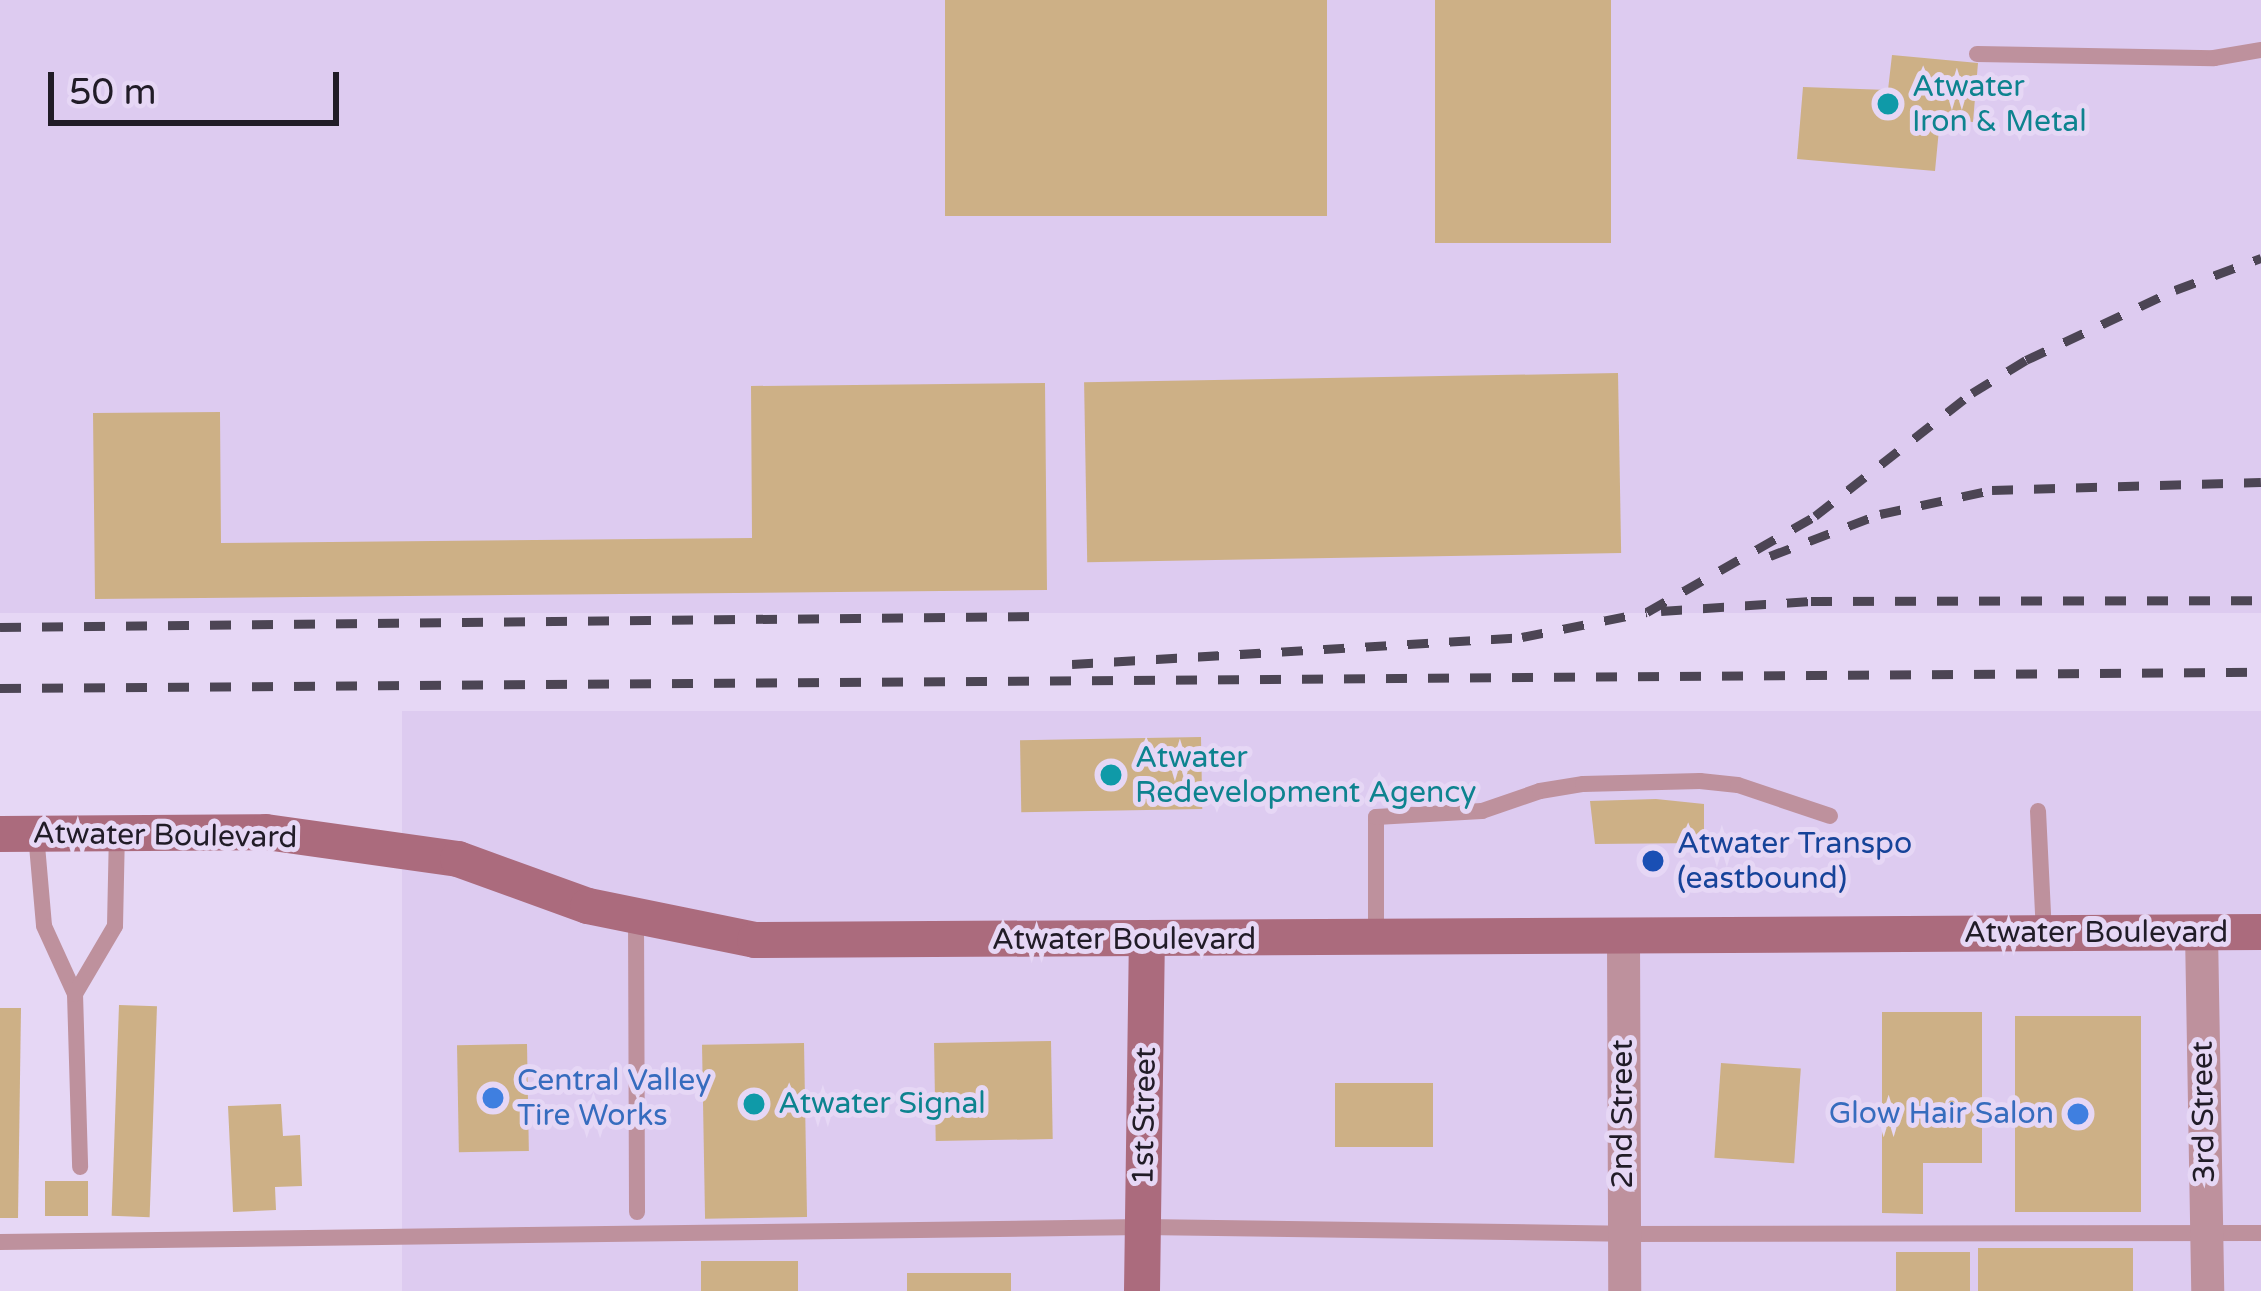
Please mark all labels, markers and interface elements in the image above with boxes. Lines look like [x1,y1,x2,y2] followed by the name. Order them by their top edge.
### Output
[54,48,345,122] scale bar
[1912,69,2087,140] place label: Atwater Iron & Metal
[69,71,157,114] text: 50 m
[1875,91,1901,117] marker: Atwater Iron & Metal
[1135,740,1476,810] place label: Atwater Redevelopment Agency
[1098,762,1124,788] marker: Atwater Redevelopment Agency
[32,816,298,856] street label: Atwater Boulevard
[1677,826,1912,896] place label: Atwater Transpo (eastbound)
[1640,848,1666,874] marker: Atwater Transpo (eastbound)
[1964,915,2228,951] street label: Atwater Boulevard
[992,922,1256,958] street label: Atwater Boulevard
[1605,1039,1641,1189] street label: 2nd Street
[2185,1041,2223,1183] street label: 3rd Street
[1126,1047,1164,1185] street label: 1st Street
[517,1063,711,1134] place label: Central Valley Tire Works
[480,1085,506,1111] marker: Central Valley Tire Works
[778,1086,986,1122] place label: Atwater Signal
[741,1091,767,1117] marker: Atwater Signal
[1829,1096,2054,1132] place label: Glow Hair Salon
[2065,1101,2091,1127] marker: Glow Hair Salon

